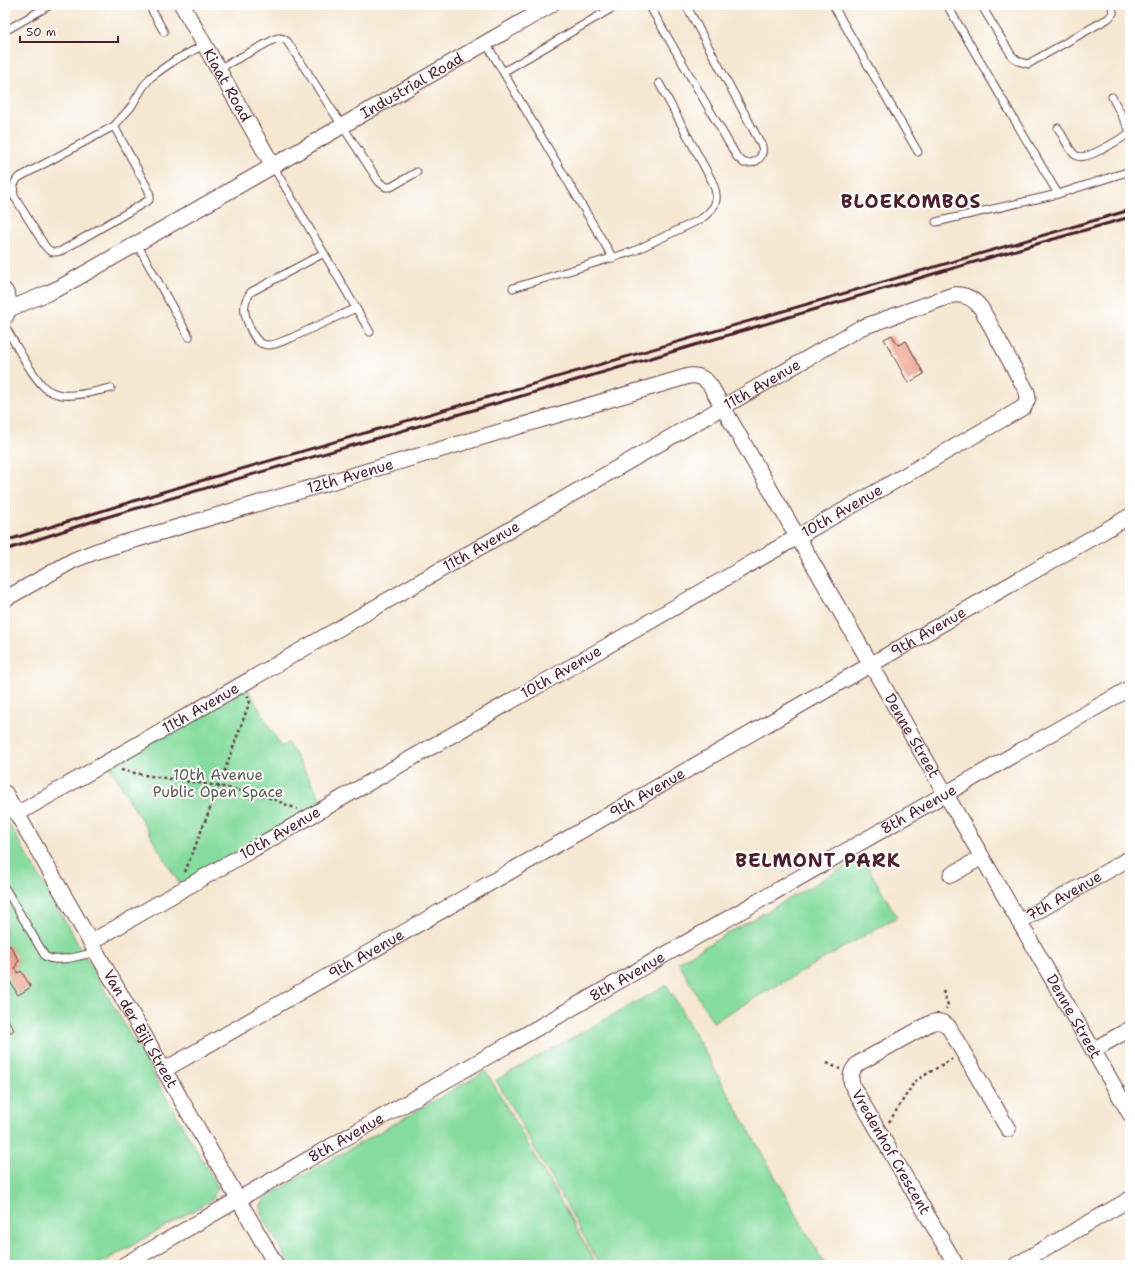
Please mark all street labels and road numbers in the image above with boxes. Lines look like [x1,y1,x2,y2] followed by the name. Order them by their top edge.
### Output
[199,45,256,126] street label: Kiaat Road
[357,48,467,123] street label: Industrial Road
[720,354,804,414] street label: 11th Avenue
[305,454,396,498] street label: 12th Avenue
[798,480,886,542] street label: 10th Avenue
[439,516,523,576] street label: 11th Avenue
[887,602,970,661] street label: 9th Avenue
[517,641,605,703] street label: 10th Avenue
[159,678,243,738] street label: 11th Avenue
[880,690,944,781] street label: Denne Street
[606,763,689,822] street label: 9th Avenue
[877,780,960,839] street label: 8th Avenue
[236,802,324,864] street label: 10th Avenue
[1023,866,1105,926] street label: 7th Avenue
[325,924,408,984] street label: 9th Avenue
[586,947,669,1006] street label: 8th Avenue
[99,966,182,1092] street label: Van der Bijl Street
[1042,971,1106,1062] street label: Denne Street
[847,1086,935,1218] street label: Vredenhof Crescent
[305,1108,387,1167] street label: 8th Avenue

